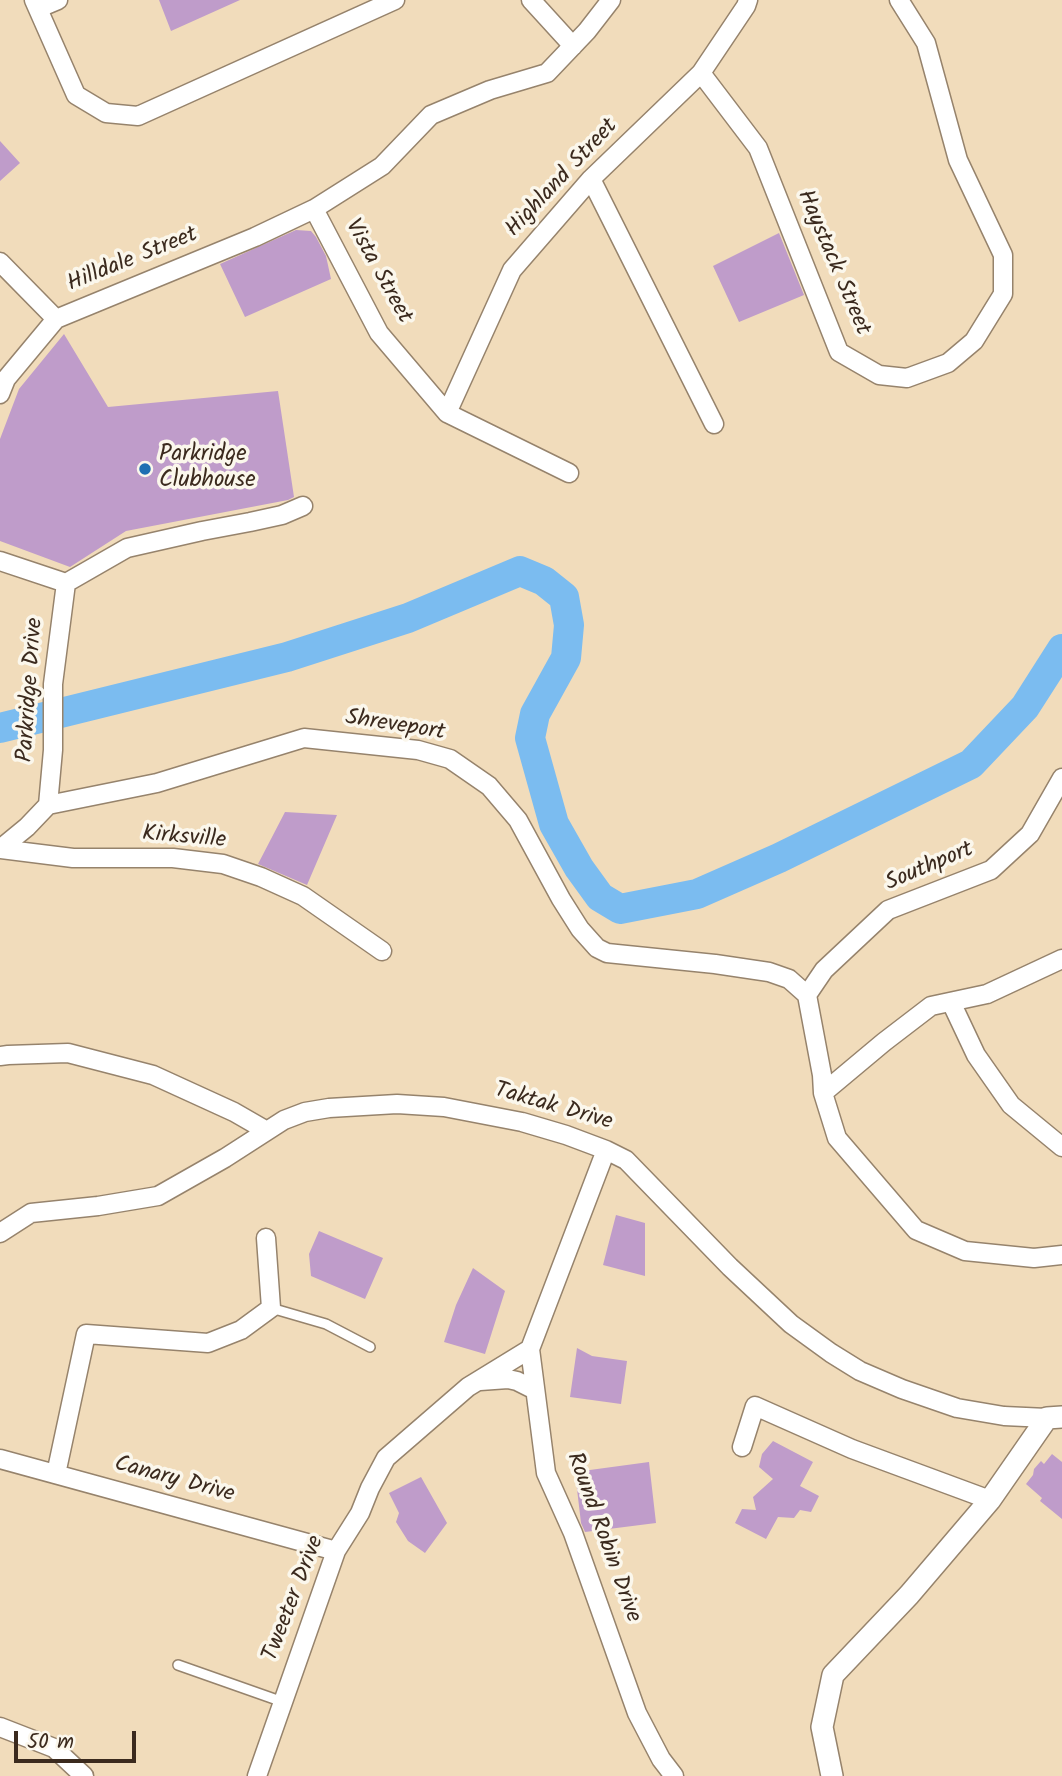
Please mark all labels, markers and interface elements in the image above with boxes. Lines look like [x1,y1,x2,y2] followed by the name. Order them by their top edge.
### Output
[501,114,625,244] street label: Highland Street
[789,186,875,340] street label: Haystack Street
[337,215,417,329] street label: Vista Street
[64,222,202,300] street label: Hilldale Street
[159,442,256,496] place label: Parkridge Clubhouse
[137,461,153,477] marker: Parkridge Clubhouse
[13,617,51,763] street label: Parkridge Drive
[343,706,447,748] street label: Shreveport
[141,822,227,856] street label: Kirksville
[882,837,978,899] street label: Southport
[491,1078,615,1138] street label: Taktak Drive
[558,1449,646,1627] street label: Round Robin Drive
[111,1452,237,1510] street label: Canary Drive
[258,1532,332,1666] street label: Tweeter Drive
[18,1716,140,1760] scale bar
[27,1726,74,1759] text: 50 m

